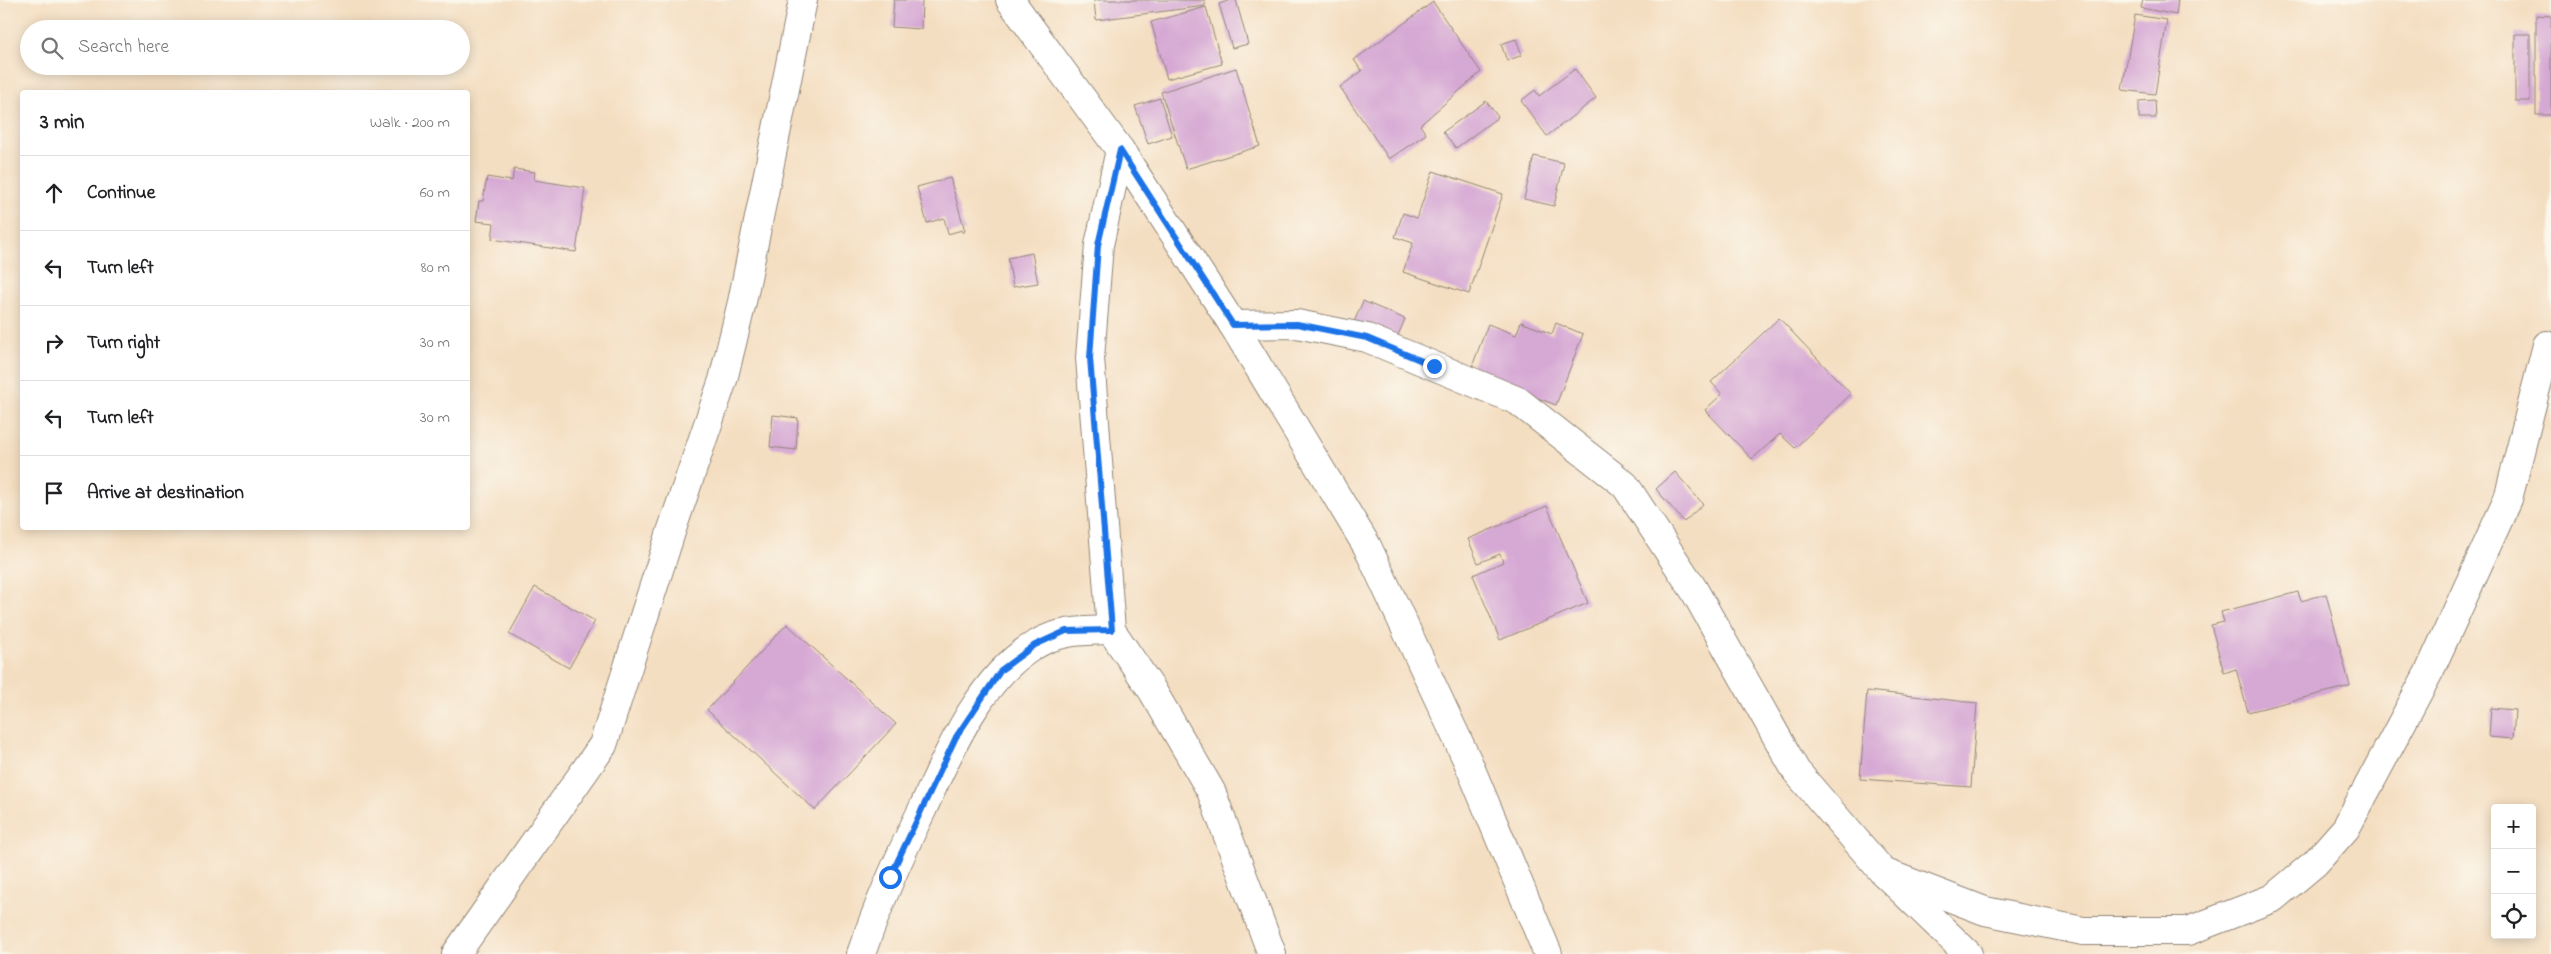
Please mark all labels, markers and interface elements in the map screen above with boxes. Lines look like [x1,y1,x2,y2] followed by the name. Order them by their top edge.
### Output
[20,20,470,75] search box
[38,34,66,62] icon: search
[78,34,169,61] text: Search here
[40,108,84,138] text: 3 min
[370,111,450,135] text: Walk · 200 m
[40,179,68,207] icon: ahead
[87,180,155,207] text: Continue
[420,181,450,205] text: 60 m
[40,254,68,282] icon: left
[87,255,154,282] text: Turn left
[421,256,450,280] text: 80 m
[40,329,68,357] icon: right
[87,330,160,357] text: Turn right
[420,331,450,355] text: 30 m
[1423,355,1446,378] route end
[40,404,68,432] icon: left
[87,405,154,432] text: Turn left
[420,406,450,430] text: 30 m
[40,479,68,507] icon: arrive
[87,480,244,507] text: Arrive at destination
[2491,804,2536,939] map controls
[2491,804,2536,849] button: +
[2491,849,2536,894] button: −
[879,866,902,889] route start
[2491,894,2536,939] button: locate

